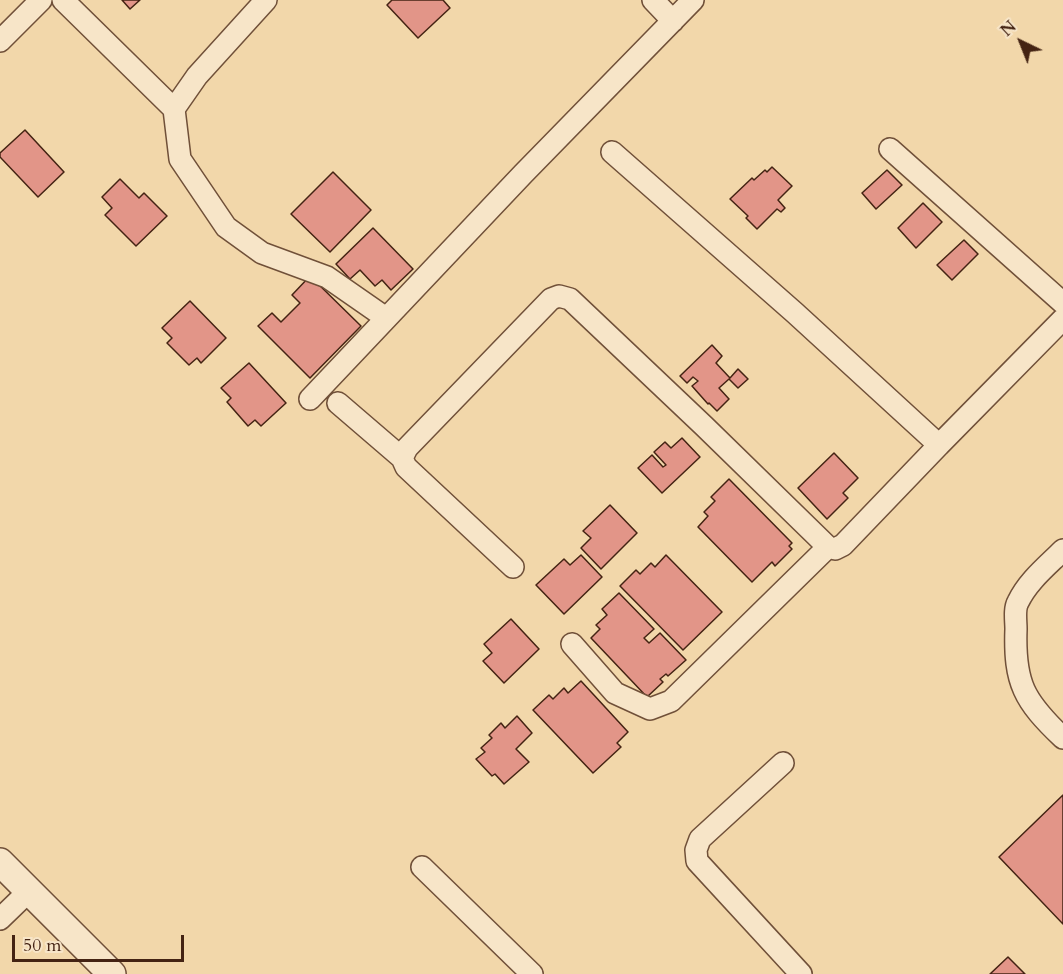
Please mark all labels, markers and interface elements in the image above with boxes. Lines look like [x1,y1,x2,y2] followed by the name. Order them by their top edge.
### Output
[991,12,1051,72] north arrow
[996,16,1021,42] text: N
[15,923,188,961] scale bar
[23,933,62,958] text: 50 m

